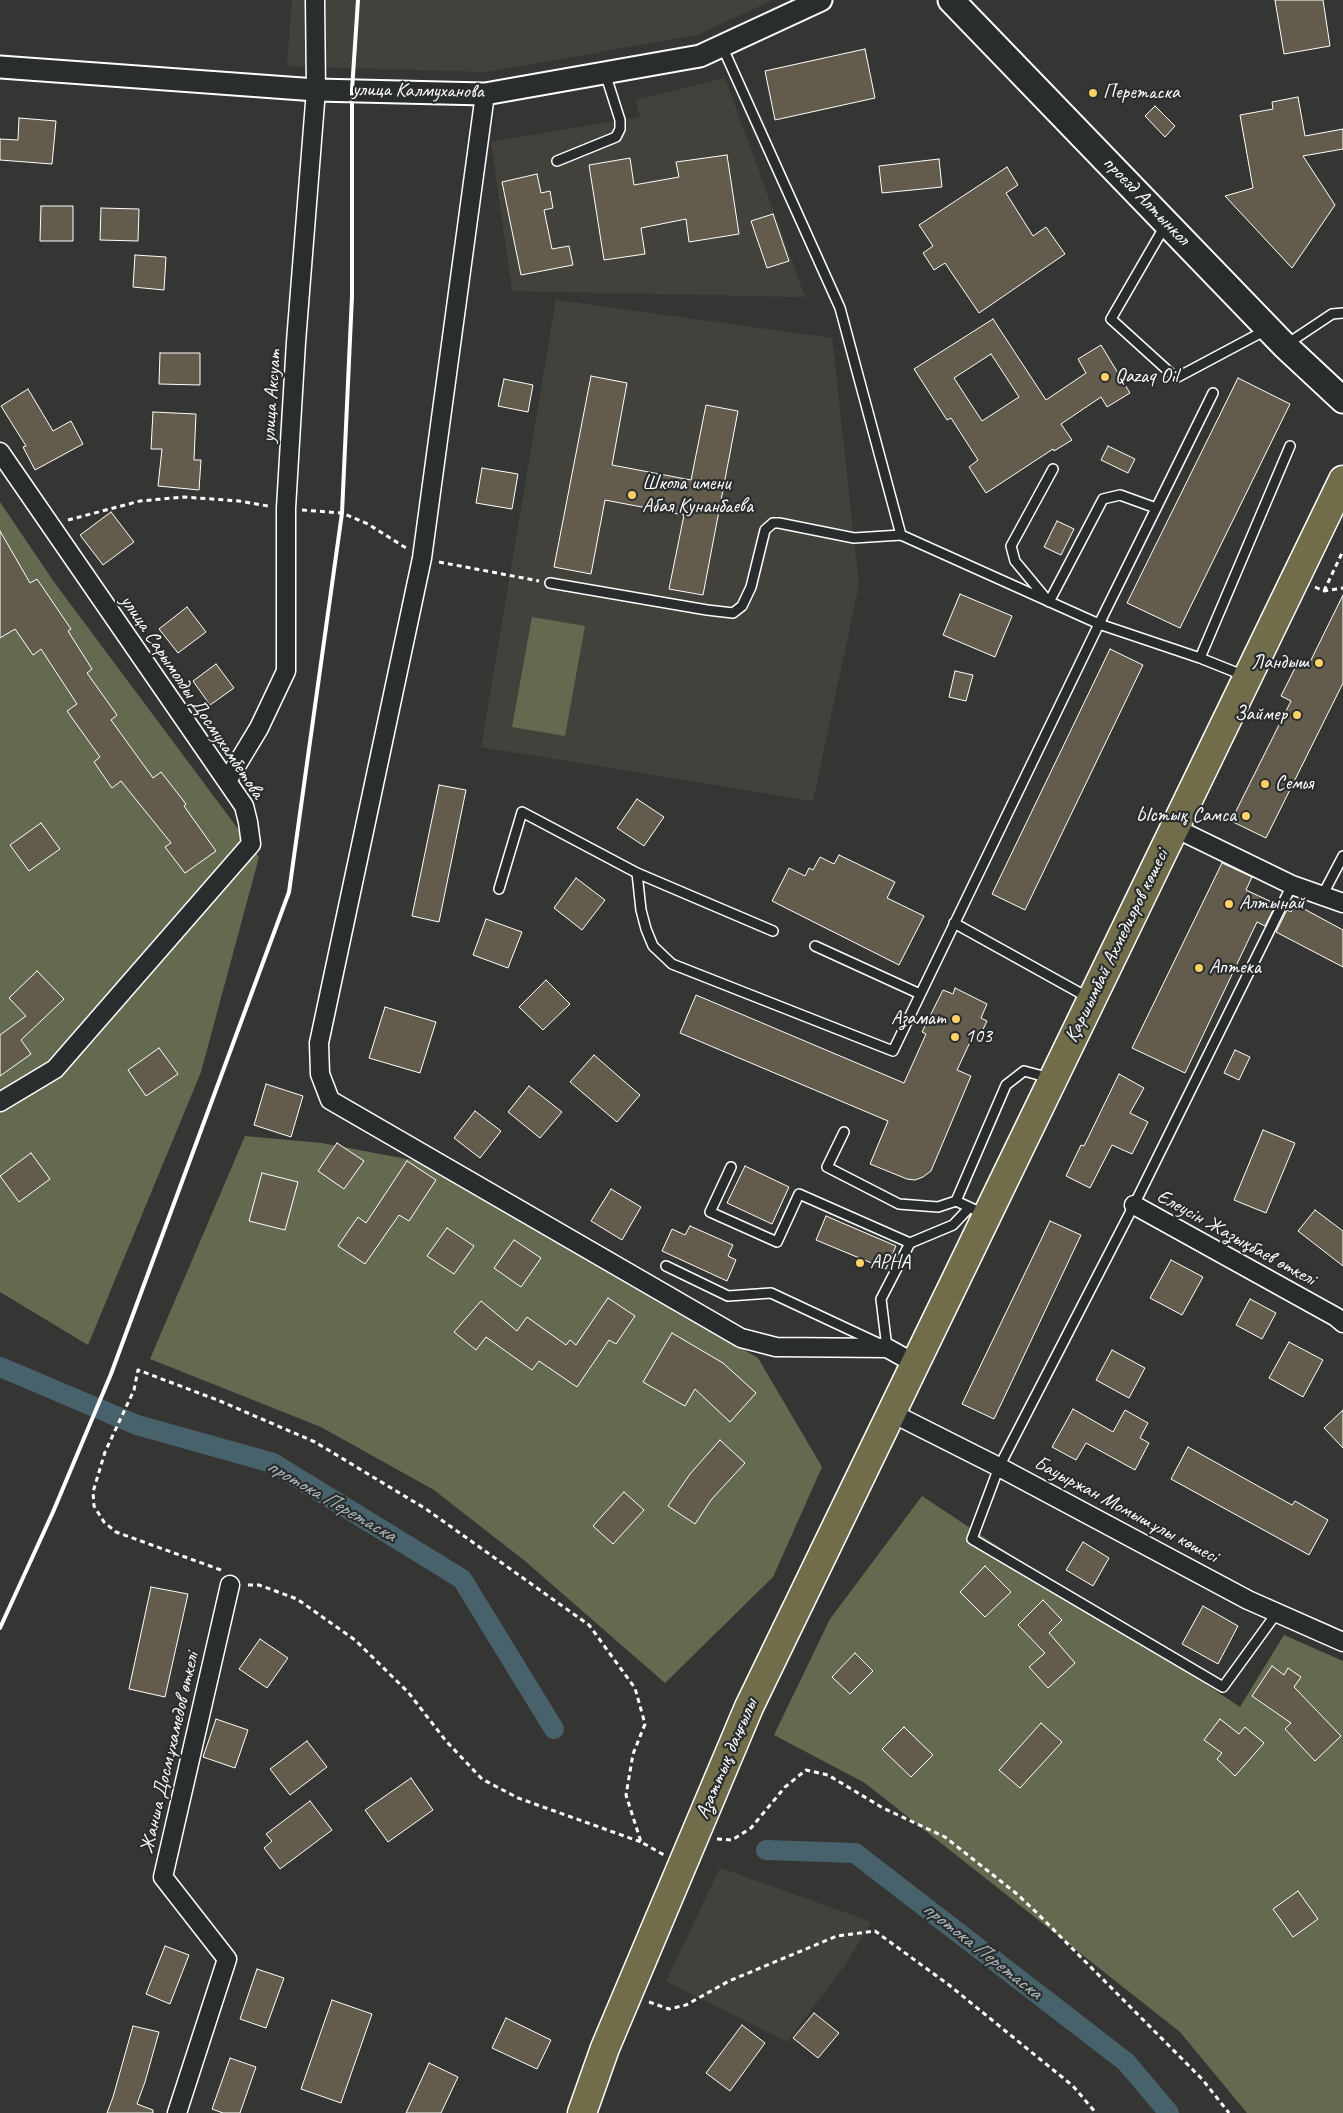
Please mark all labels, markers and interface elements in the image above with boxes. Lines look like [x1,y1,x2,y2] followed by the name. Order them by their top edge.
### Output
[352,78,484,104] street label: улица Калмуханова
[1103,81,1180,105] place label: Перетаска
[1087,87,1099,99] marker: Перетаска
[1097,151,1195,251] street label: проезд Алтынкол
[257,349,287,443] street label: улица Аксуат
[1115,365,1178,389] place label: Qazaq Oil
[1099,371,1111,383] marker: Qazaq Oil
[642,472,753,519] place label: Школа имени Абая Кунанбаева
[626,489,638,501] marker: Школа имени Абая Кунанбаева
[115,590,269,804] street label: улица Сарымолды Досмухамбетова
[1251,651,1309,675] place label: Ландыш
[1313,657,1325,669] marker: Ландыш
[1235,703,1287,727] place label: Займер
[1291,709,1303,721] marker: Займер
[1275,772,1313,796] place label: Семья
[1259,778,1271,790] marker: Семья
[1136,804,1236,828] place label: Ыстық Самса
[1240,810,1252,822] marker: Ыстық Самса
[1060,846,1174,1046] street label: Қаршымбай Ахмедияров көшесі
[1239,892,1304,916] place label: Алтынай
[1223,898,1235,910] marker: Алтынай
[1209,956,1261,980] place label: Аптека
[1193,962,1205,974] marker: Аптека
[891,1007,946,1031] place label: Азамат
[950,1013,962,1025] marker: Азамат
[965,1025,992,1049] place label: 103
[949,1031,961,1043] marker: 103
[1152,1184,1320,1292] street label: Елеусін Жазықбаев өткелі
[870,1251,910,1275] place label: АРНА
[854,1257,866,1269] marker: АРНА
[1030,1451,1222,1569] street label: Бауыржан Момышұлы көшесі
[262,1454,400,1548] water label: протока Перетаска
[135,1650,205,1856] street label: Жанша Досмұхамедов өткелі
[691,1695,763,1823] street label: Азаттық даңғылы
[917,1897,1047,2005] water label: протока Перетаска

